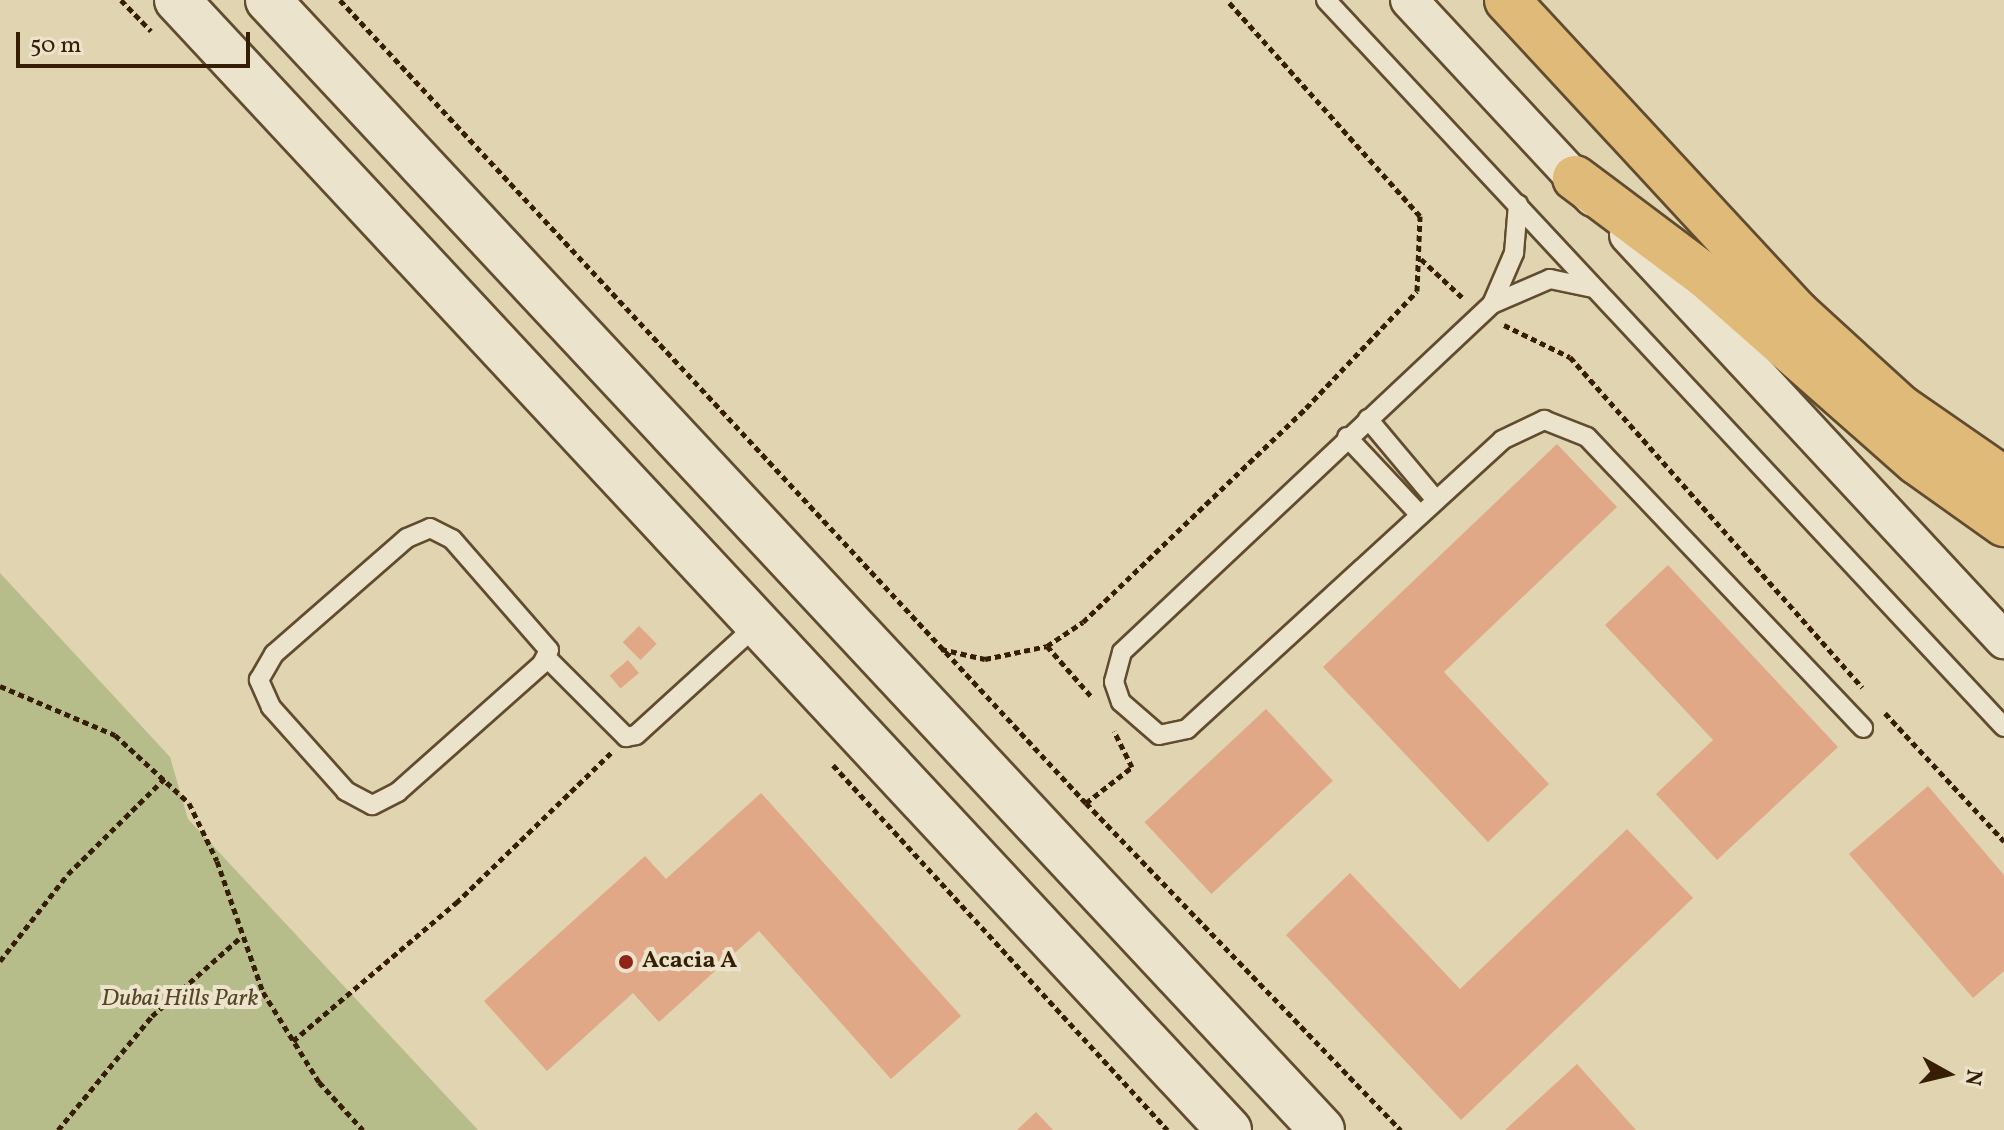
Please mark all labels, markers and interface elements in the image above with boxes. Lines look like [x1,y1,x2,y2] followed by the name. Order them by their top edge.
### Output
[20,16,254,66] scale bar
[30,29,82,63] text: 50 m
[642,948,737,976] place label: Acacia A
[617,953,635,971] marker: Acacia A
[101,986,259,1014] park label: Dubai Hills Park
[1908,1034,1988,1114] north arrow
[1956,1067,1989,1087] text: N

